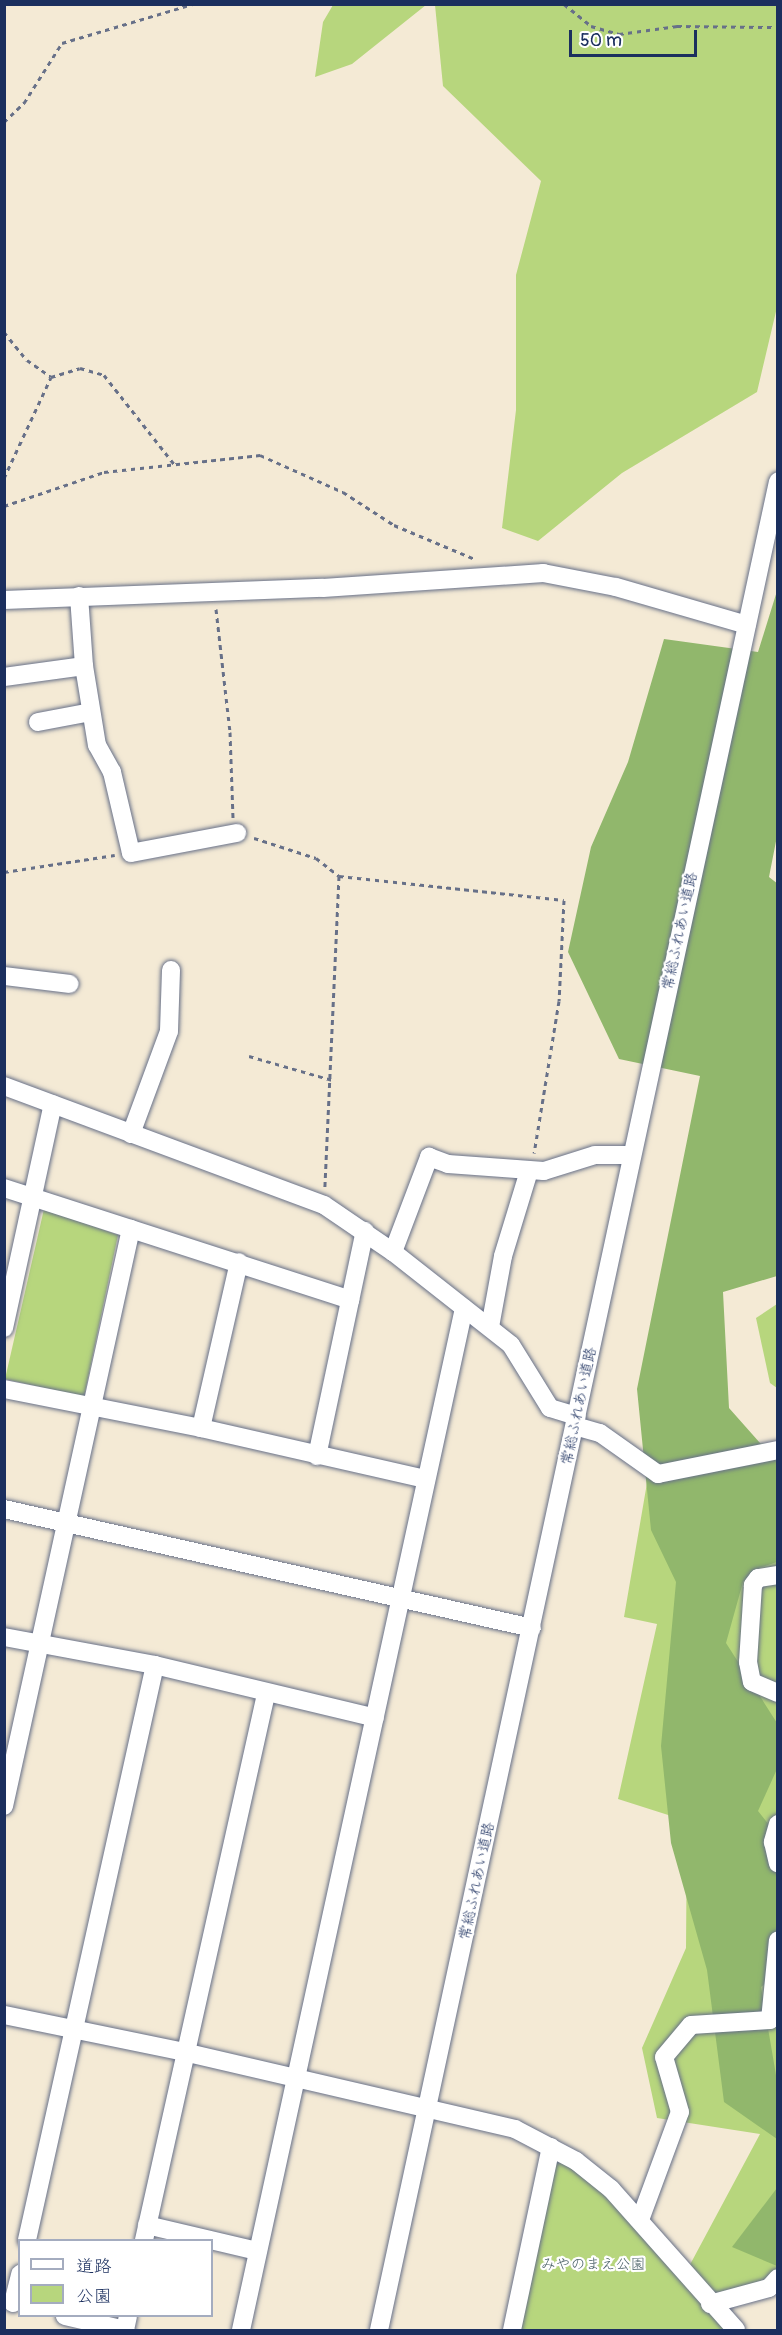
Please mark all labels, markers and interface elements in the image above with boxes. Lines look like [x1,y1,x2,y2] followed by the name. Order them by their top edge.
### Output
[572,18,700,56] scale bar
[580,29,622,52] text: 50 m
[659,870,701,992] street label: 常総ふれあい道路
[558,1345,600,1467] street label: 常総ふれあい道路
[456,1820,498,1942] street label: 常総ふれあい道路
[18,2239,213,2317] legend
[76,2255,112,2278] text: 道路
[541,2256,645,2274] park label: みやのまえ公園
[76,2285,112,2308] text: 公園

